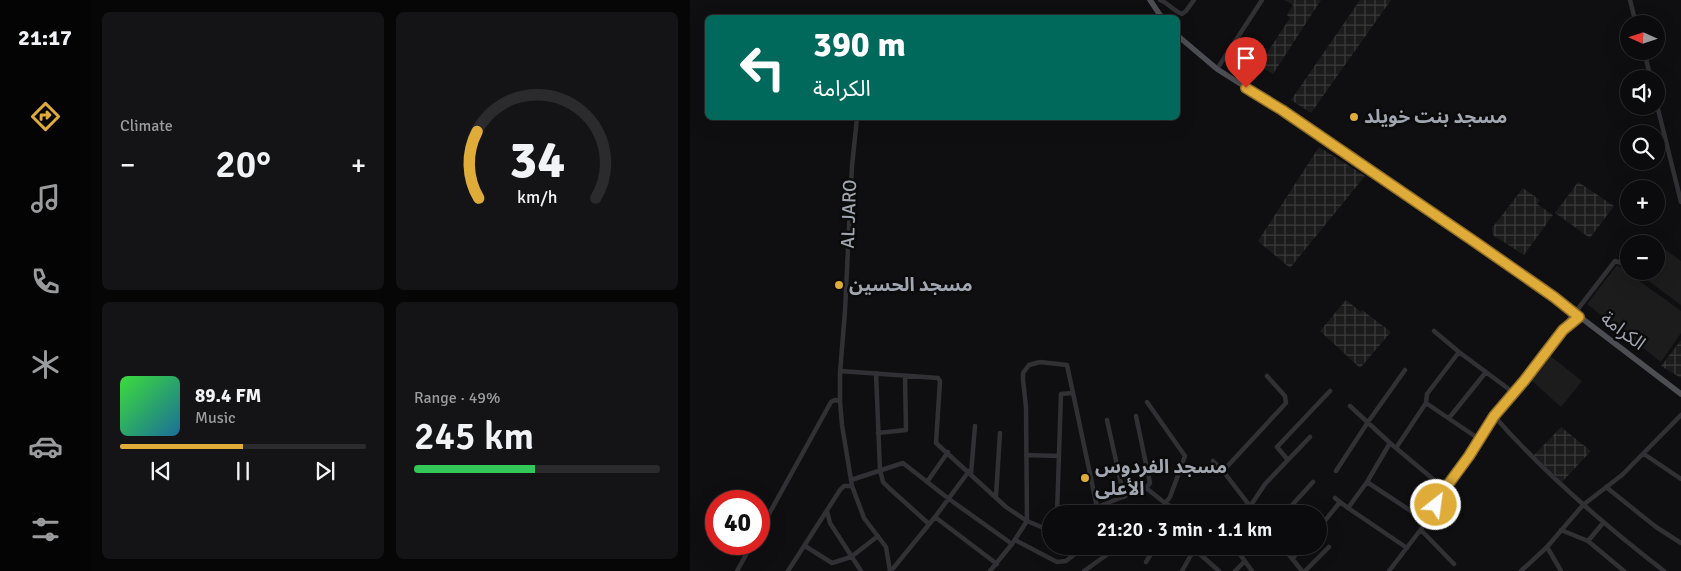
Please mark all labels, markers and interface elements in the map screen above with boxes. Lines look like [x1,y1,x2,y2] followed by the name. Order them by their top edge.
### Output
[1620,15,1665,60] north arrow
[1620,15,1665,280] map controls
[813,23,906,66] text: 390 m
[18,24,72,51] text: 21:17
[730,35,795,100] icon: left
[1225,37,1267,88] pin
[1232,44,1260,72] icon: arrive
[1620,70,1665,115] button: sound
[813,75,871,102] text: الكرامة
[28,99,63,134] icon: directions
[1364,105,1507,129] place label: مسجد بنت خويلد
[1348,111,1360,123] marker: مسجد بنت خويلد
[120,116,173,136] text: Climate
[1620,125,1665,170] button: search
[509,128,565,192] text: 34
[215,141,271,188] text: 20°
[120,148,135,182] text: −
[351,148,366,182] text: +
[836,179,862,249] street label: AL JARO
[1620,180,1665,225] button: +
[28,181,63,216] icon: music
[517,186,557,208] text: km/h
[1620,235,1665,280] button: −
[28,264,63,299] icon: phone
[849,273,973,297] place label: مسجد الحسين
[833,279,845,291] marker: مسجد الحسين
[1596,306,1650,356] street label: الكرامة
[28,347,63,382] icon: climate
[195,384,261,408] text: 89.4 FM
[414,388,500,408] text: Range · 49%
[195,408,236,428] text: Music
[414,413,534,460] text: 245 km
[28,429,63,464] icon: car
[1095,455,1227,501] place label: مسجد الفردوس الأعلى
[147,457,175,485] icon: previous
[229,457,257,485] icon: pause
[311,457,339,485] icon: next
[1079,472,1091,484] marker: مسجد الفردوس الأعلى
[1409,478,1461,530] position arrow
[705,490,770,555] speed limit sign: 40
[28,512,63,547] icon: filters
[1097,518,1272,542] text: 21:20 · 3 min · 1.1 km

